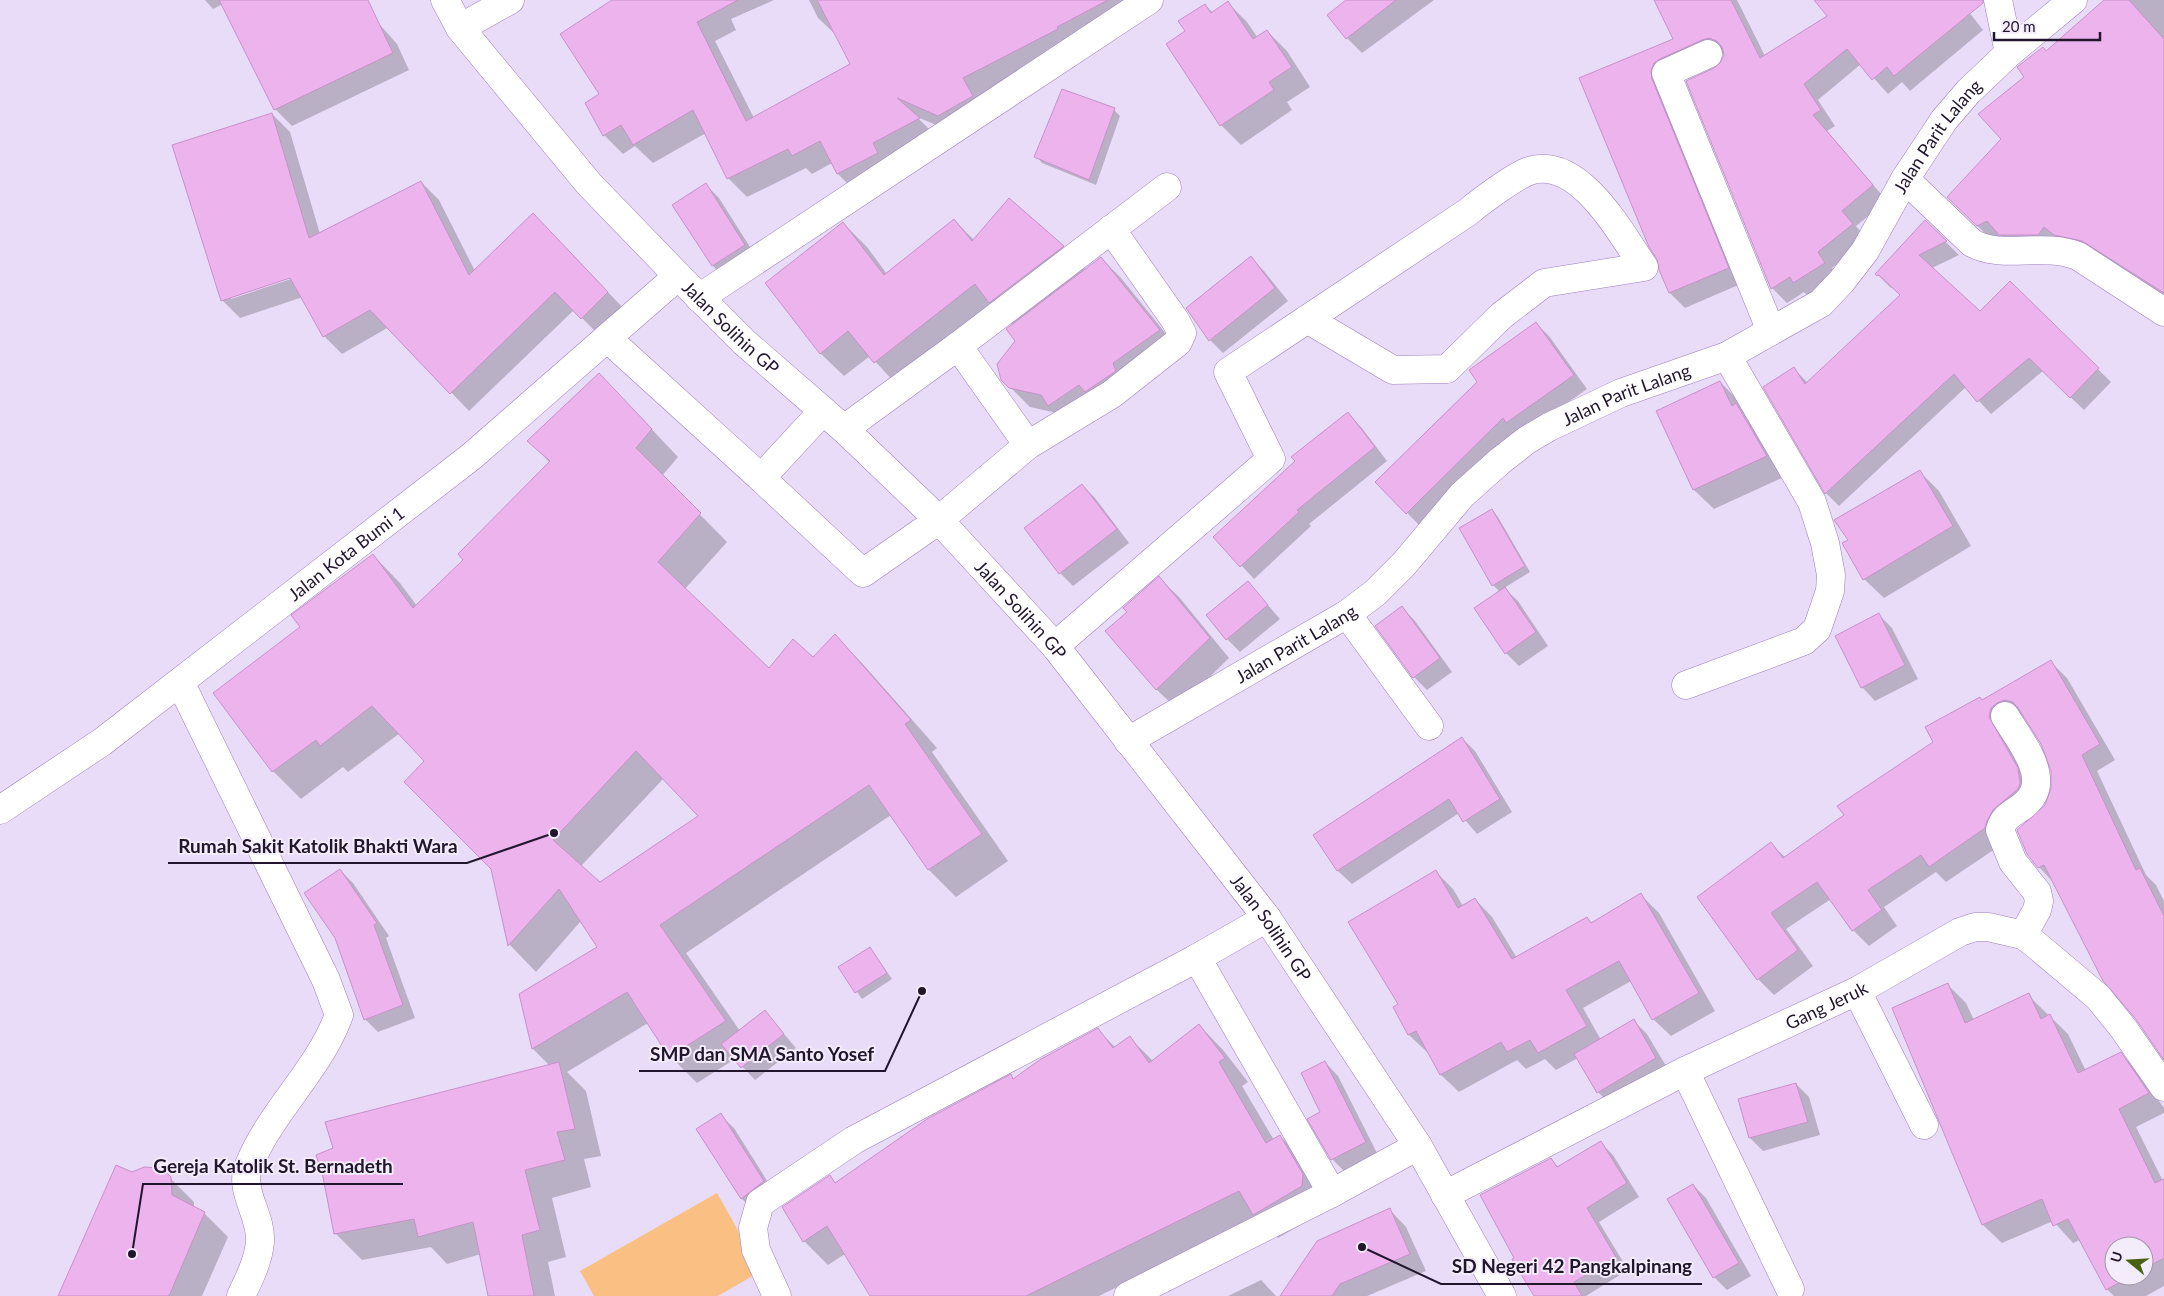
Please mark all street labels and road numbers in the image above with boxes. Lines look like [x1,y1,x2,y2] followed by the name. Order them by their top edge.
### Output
[1888,74,1986,197] street label: Jalan Parit Lalang
[678,276,784,379] street label: Jalan Solihin GP
[1559,359,1693,430] street label: Jalan Parit Lalang
[283,502,409,605] street label: Jalan Kota Bumi 1
[971,556,1072,663] street label: Jalan Solihin GP
[1231,600,1361,687] street label: Jalan Parit Lalang
[1226,870,1317,985] street label: Jalan Solihin GP
[1782,976,1872,1034] street label: Gang Jeruk

